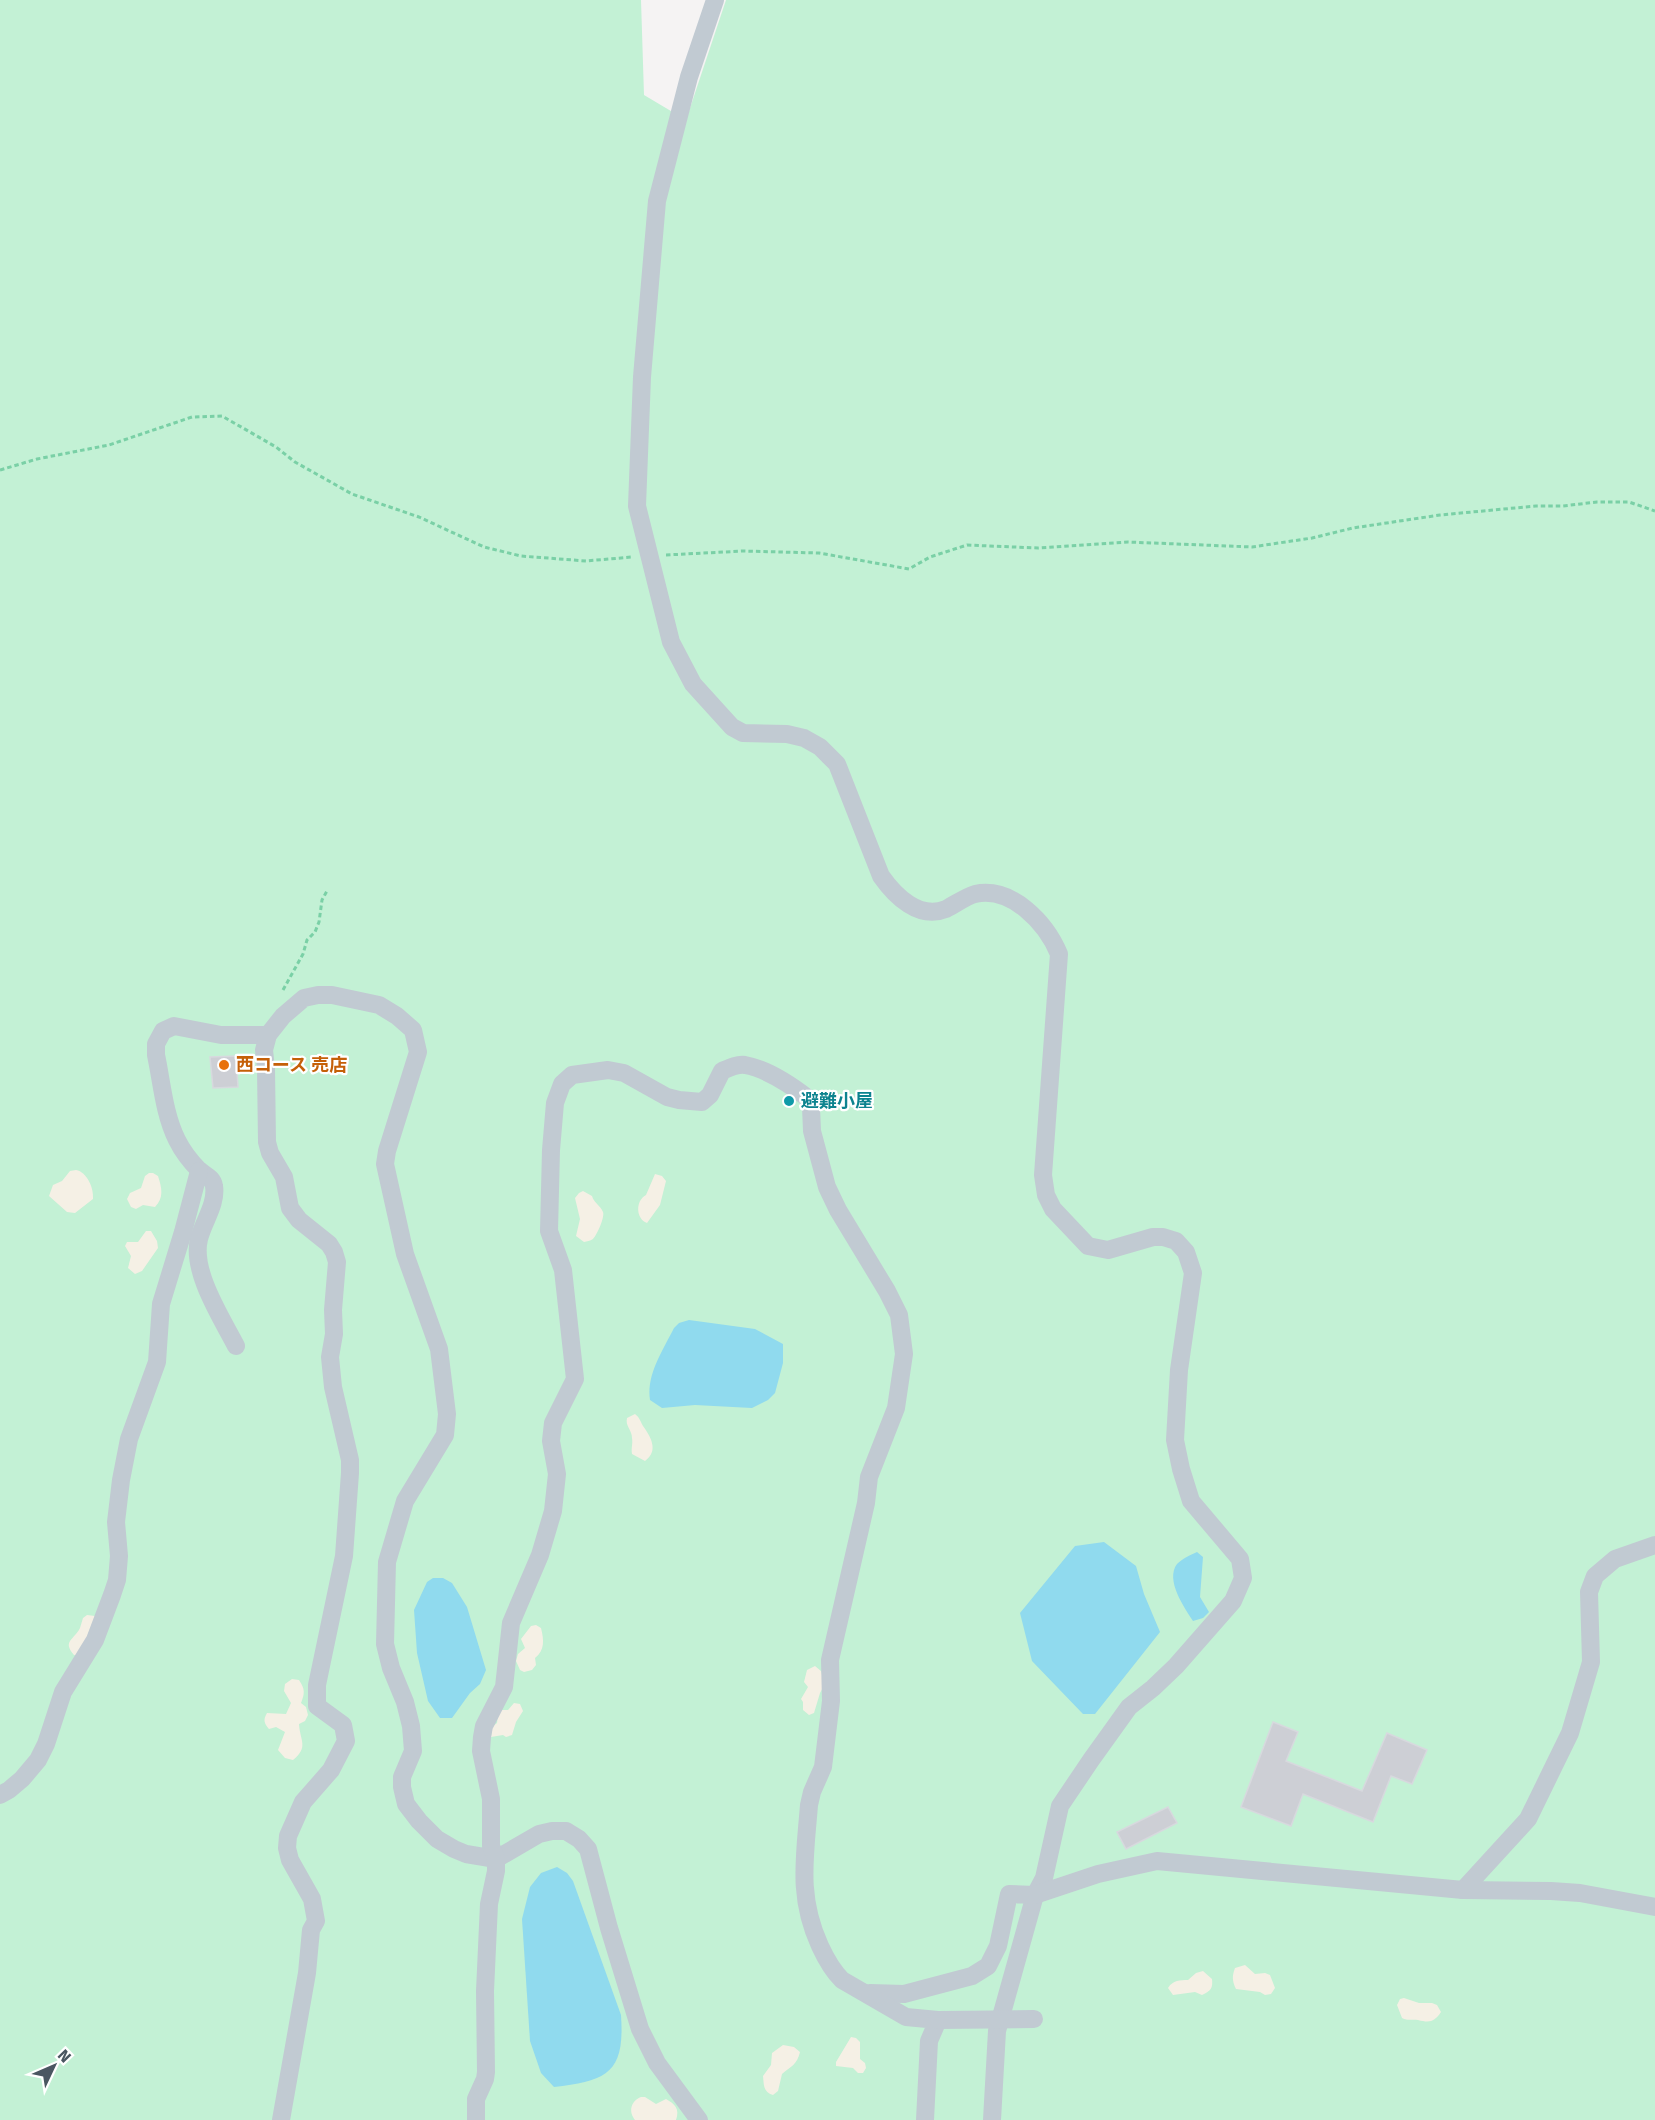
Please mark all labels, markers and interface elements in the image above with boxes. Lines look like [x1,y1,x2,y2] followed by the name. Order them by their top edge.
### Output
[236,1054,347,1076] place label: 西コース 売店
[217,1058,231,1072] marker: 西コース 売店
[801,1090,873,1112] place label: 避難小屋
[782,1094,796,1108] marker: 避難小屋
[24,2036,84,2096] north arrow
[54,2046,75,2066] text: N

